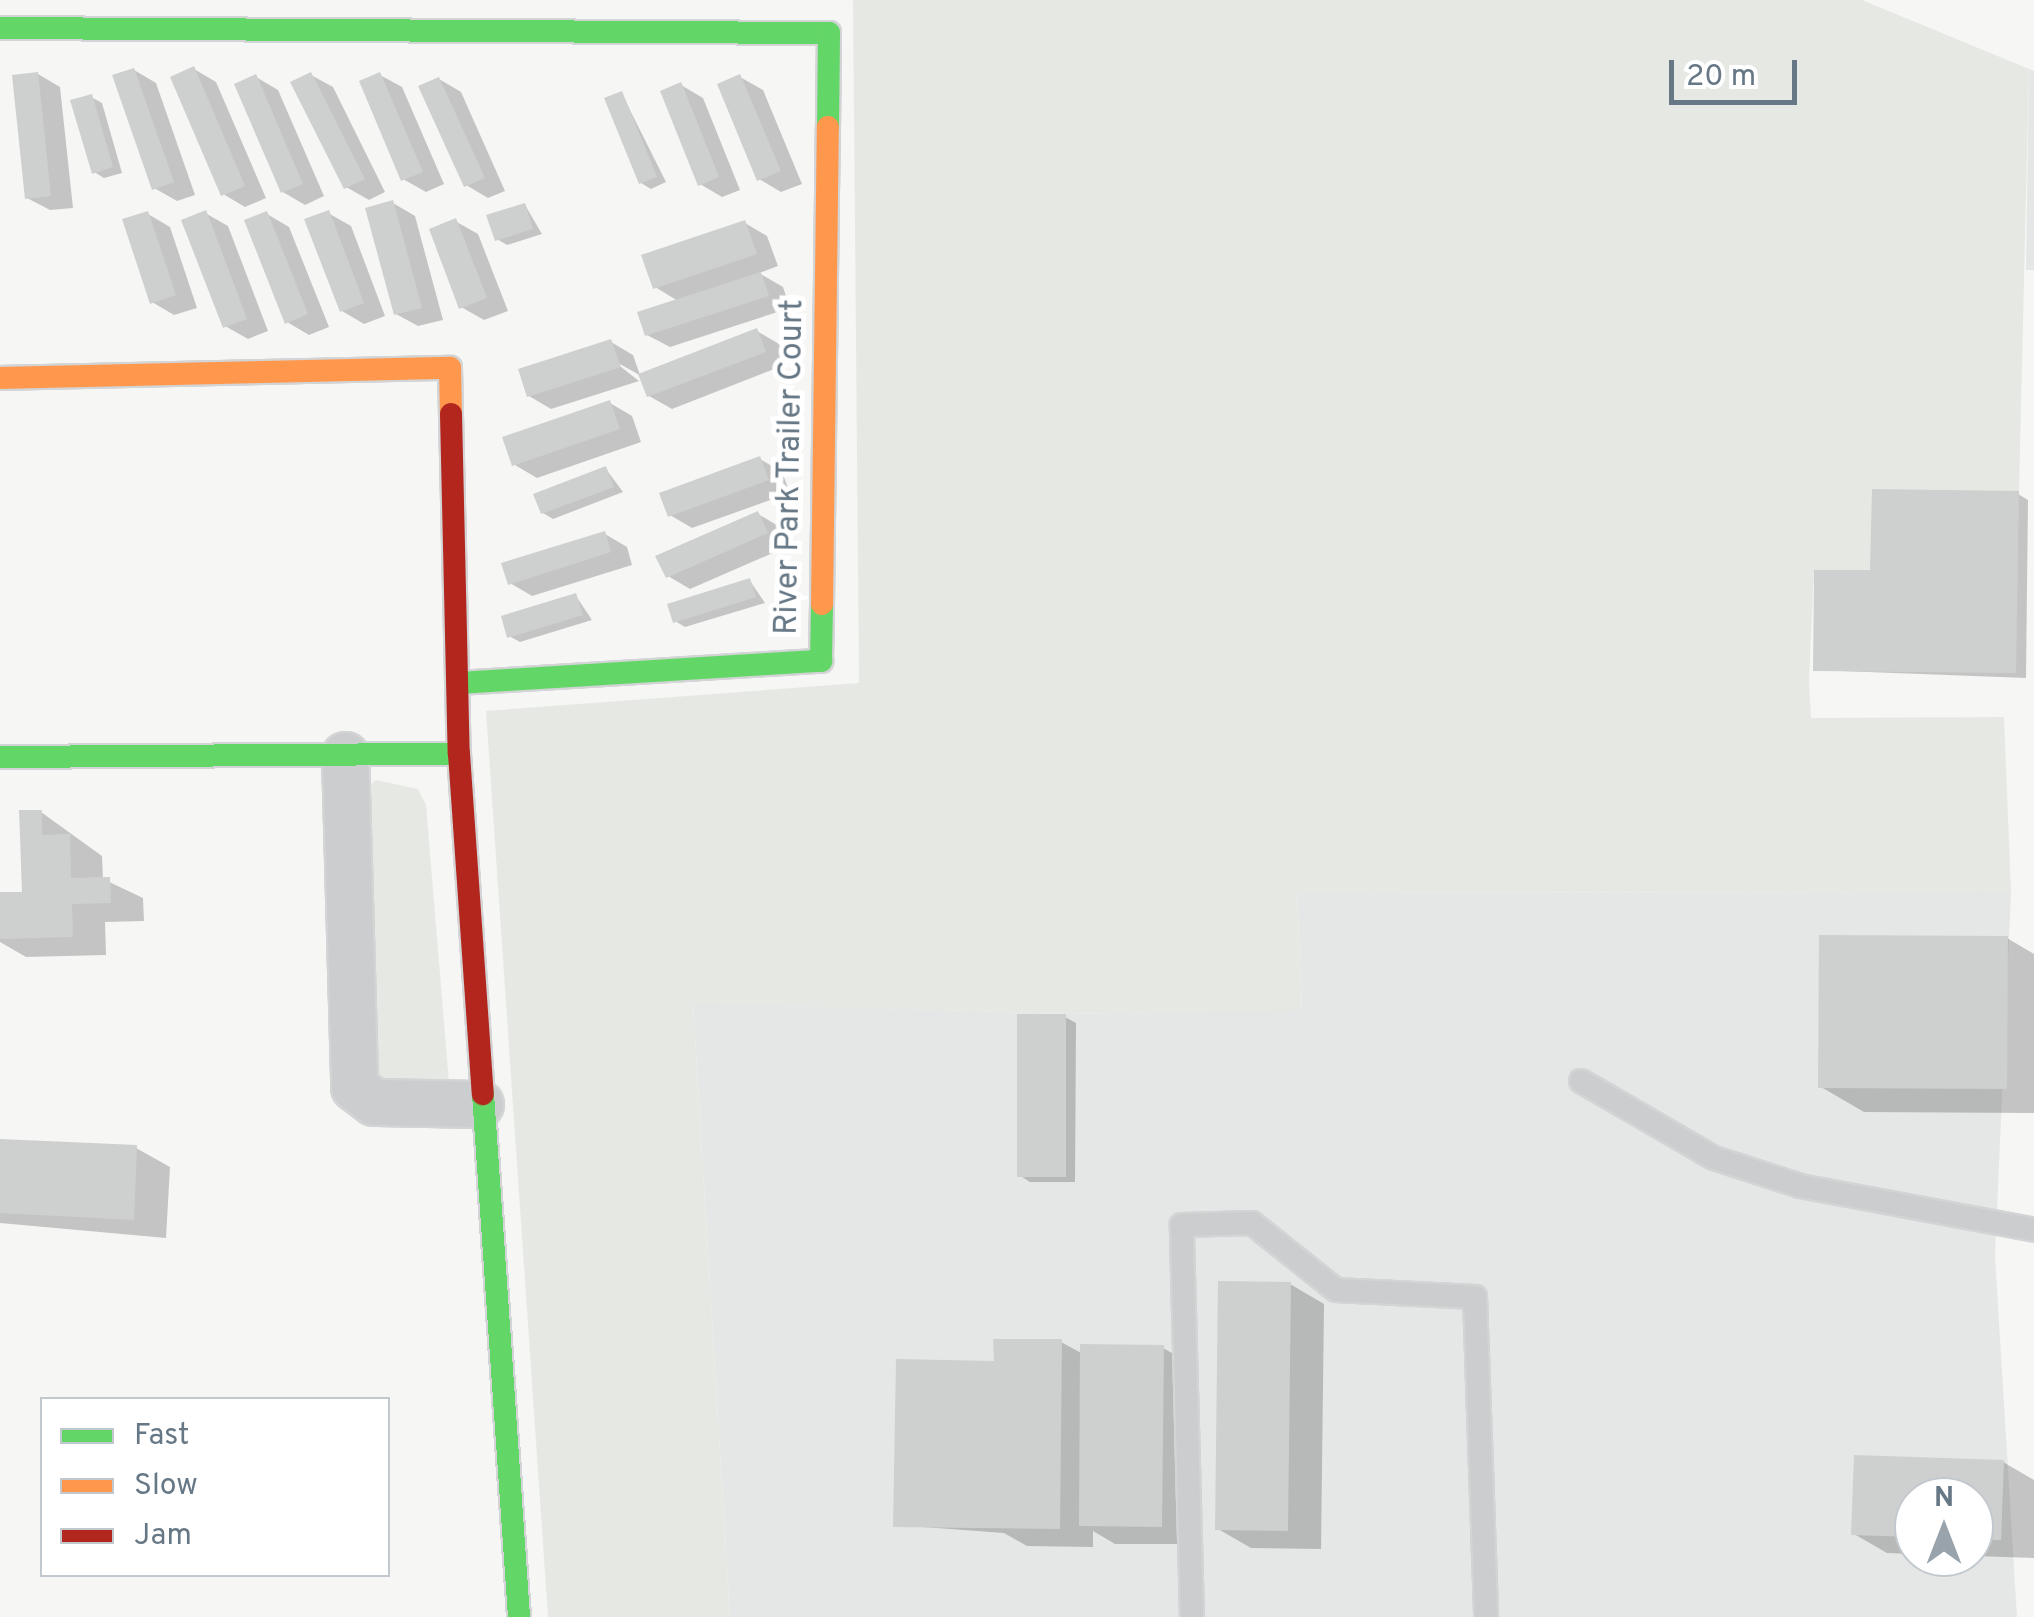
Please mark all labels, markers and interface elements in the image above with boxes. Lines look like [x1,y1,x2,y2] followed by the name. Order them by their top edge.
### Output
[1674,40,1802,102] scale bar
[1686,59,1756,96] text: 20 m
[769,298,813,636] street label: River Park Trailer Court
[40,1397,390,1577] legend
[134,1418,189,1455] text: Fast
[134,1468,198,1505] text: Slow
[1894,1477,1994,1577] north arrow
[1934,1481,1954,1517] text: N
[134,1518,192,1555] text: Jam

